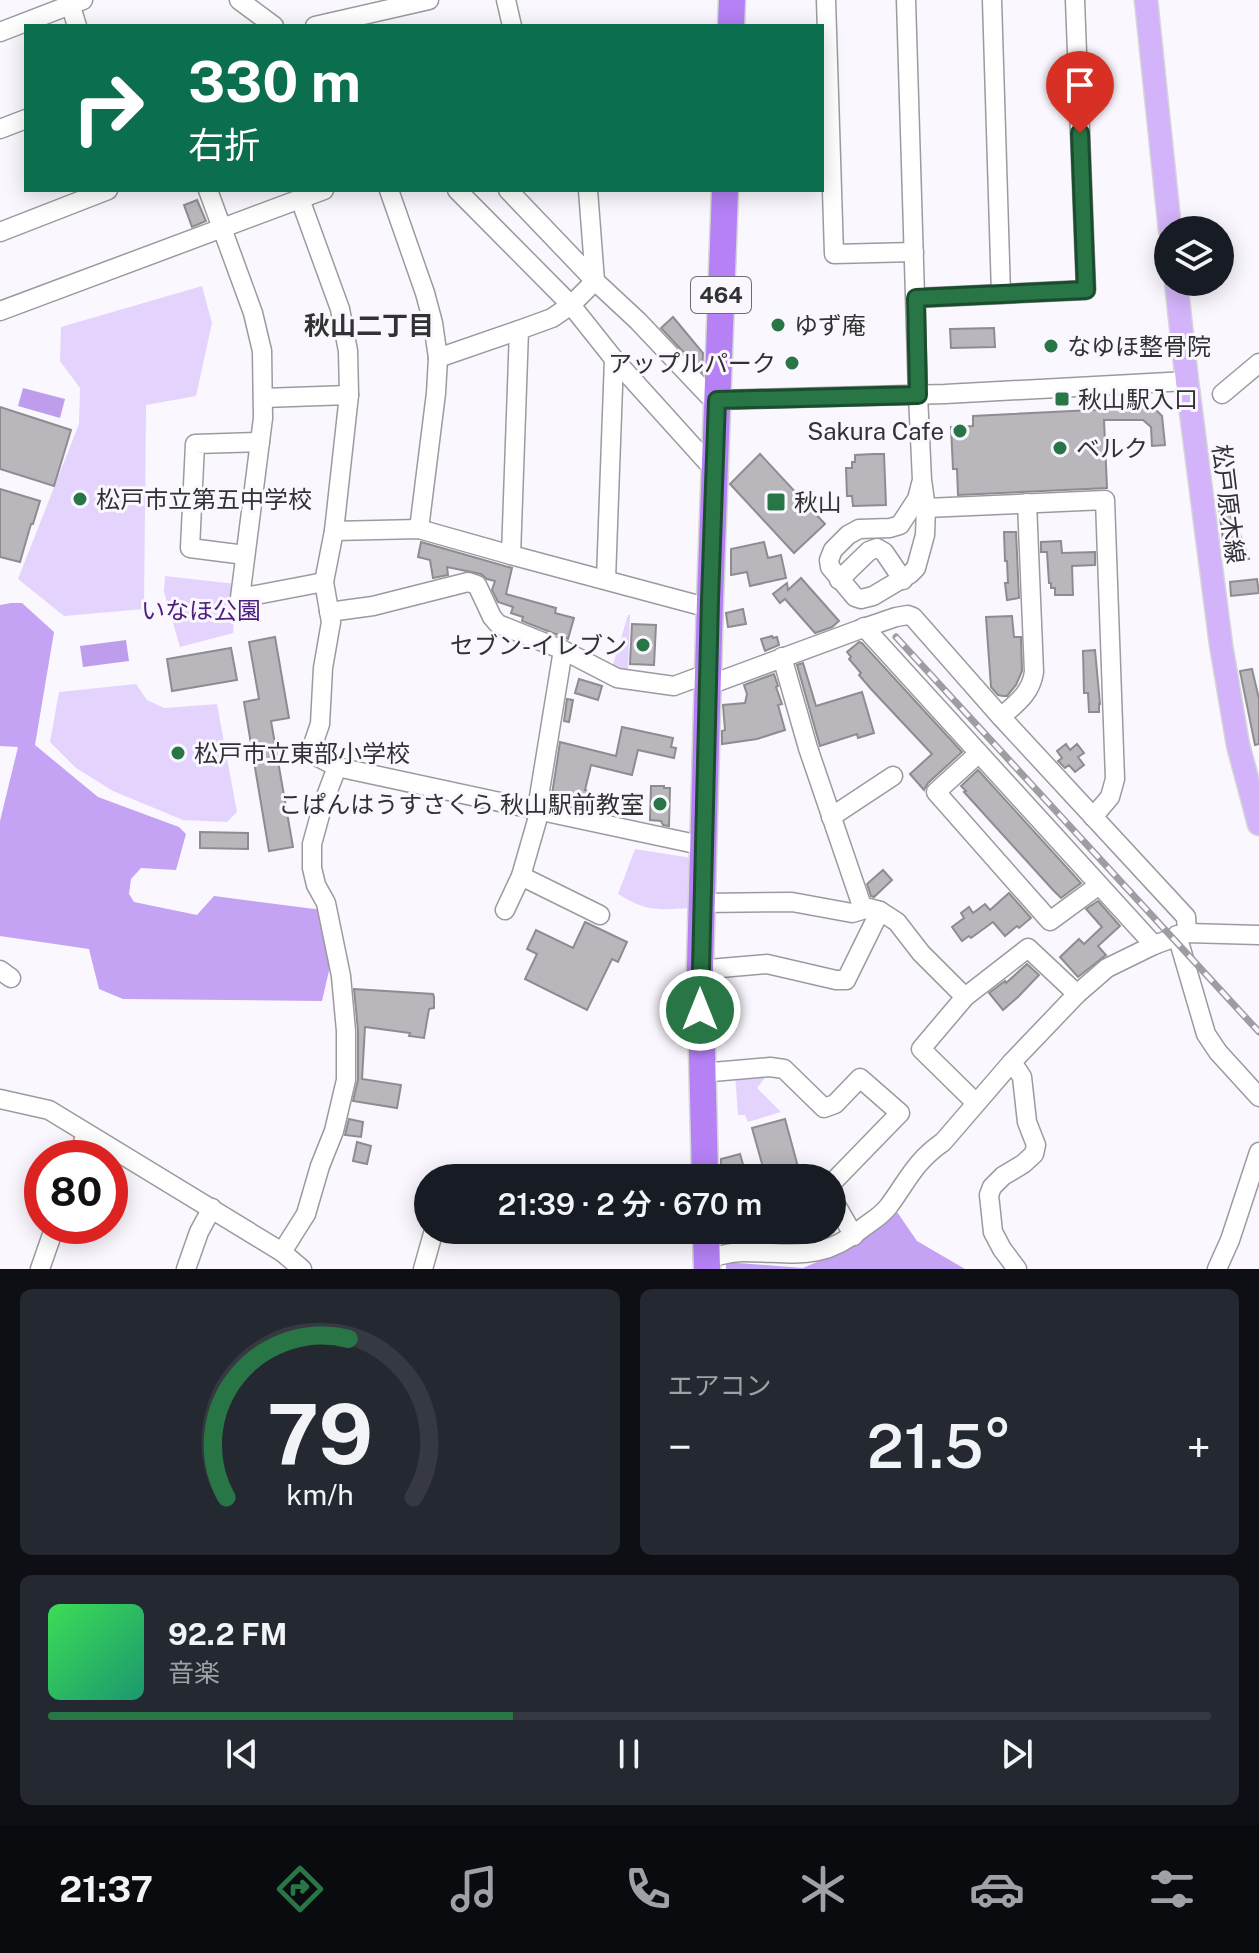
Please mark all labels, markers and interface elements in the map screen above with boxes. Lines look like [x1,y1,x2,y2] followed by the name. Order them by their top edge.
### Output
[188,49,361,115] text: 330 m
[1046,51,1114,133] pin
[56,56,160,160] icon: right
[1058,63,1102,107] icon: arrive
[188,124,260,166] text: 右折
[1154,216,1234,296] map controls
[1154,216,1234,296] button: layers
[691,277,751,313] road number: 464
[304,310,434,341] district label: 秋山二丁目
[794,311,866,339] place label: ゆず庵
[769,316,787,334] marker: ゆず庵
[1067,332,1211,360] place label: なゆほ整骨院
[1042,337,1060,355] marker: なゆほ整骨院
[608,349,776,377] place label: アップルパーク
[783,354,801,372] marker: アップルパーク
[1078,385,1198,413] place label: 秋山駅入口
[1053,390,1071,408] marker: 秋山駅入口
[807,417,944,445] place label: Sakura Cafe
[951,422,969,440] marker: Sakura Cafe
[1076,434,1148,462] place label: ベルク
[1051,439,1069,457] marker: ベルク
[1208,443,1250,565] street label: 松戸原木線
[96,485,312,513] place label: 松戸市立第五中学校
[794,488,842,516] place label: 秋山
[71,490,89,508] marker: 松戸市立第五中学校
[765,491,787,513] marker: 秋山
[141,596,261,624] park label: いなほ公園
[450,631,627,659] place label: セブン-イレブン
[634,636,652,654] marker: セブン-イレブン
[194,739,410,767] place label: 松戸市立東部小学校
[169,744,187,762] marker: 松戸市立東部小学校
[278,790,644,818] place label: こぱんはうすさくら 秋山駅前教室
[651,795,669,813] marker: こぱんはうすさくら 秋山駅前教室
[658,968,742,1052] position arrow
[24,1140,128,1244] speed limit sign: 80
[498,1186,762,1222] text: 21:39 · 2 分 · 670 m
[668,1370,772,1401] text: エアコン
[267,1385,373,1483] text: 79
[867,1411,1012,1482] text: 21.5°
[668,1421,692,1473] text: −
[1187,1421,1211,1473] text: +
[286,1478,353,1511] text: km/h
[168,1616,287,1652] text: 92.2 FM
[168,1657,220,1688] text: 音楽
[220,1732,264,1776] icon: previous
[607,1732,651,1776] icon: pause
[995,1732,1039,1776] icon: next
[272,1861,328,1917] icon: directions
[446,1861,502,1917] icon: music
[620,1861,676,1917] icon: phone
[795,1861,851,1917] icon: climate
[969,1861,1025,1917] icon: car
[1144,1861,1200,1917] icon: filters
[59,1868,153,1910] text: 21:37

